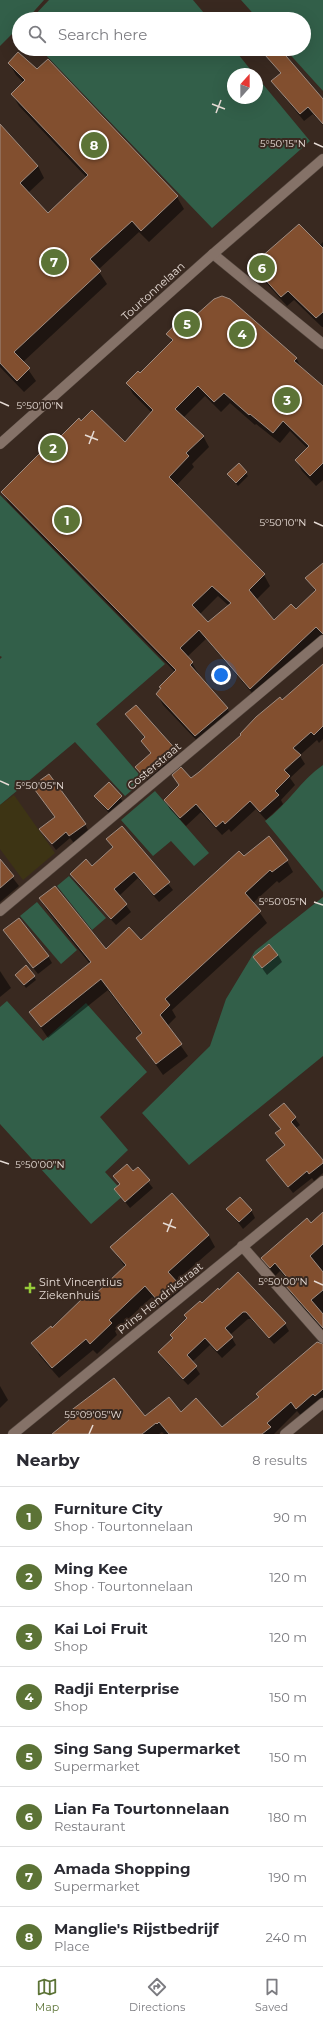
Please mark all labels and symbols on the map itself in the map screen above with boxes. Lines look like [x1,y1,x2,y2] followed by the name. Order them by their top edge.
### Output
[227,68,263,104] north arrow
[81,130,107,160] pin: 8
[260,137,306,150] text: 5°50'15"N
[41,247,67,277] pin: 7
[249,253,275,283] pin: 6
[118,259,188,323] street label: Tourtonnelaan
[174,309,200,339] pin: 5
[229,319,255,349] pin: 4
[274,385,300,415] pin: 3
[17,399,63,412] text: 5°50'10"N
[40,433,66,463] pin: 2
[54,505,80,535] pin: 1
[260,516,306,529] text: 5°50'10"N
[211,665,231,685] your location
[124,739,184,793] street label: Costerstraat
[16,779,64,792] text: 5°50'05"N
[259,895,307,908] text: 5°50'05"N
[15,1158,65,1171] text: 5°50'00"N
[114,1259,206,1337] street label: Prins Hendrikstraat
[39,1275,122,1302] place label: Sint Vincentius Ziekenhuis
[258,1275,308,1288] text: 5°50'00"N
[24,1282,36,1294] marker: Sint Vincentius Ziekenhuis
[64,1408,122,1421] text: 55°09'05"W

